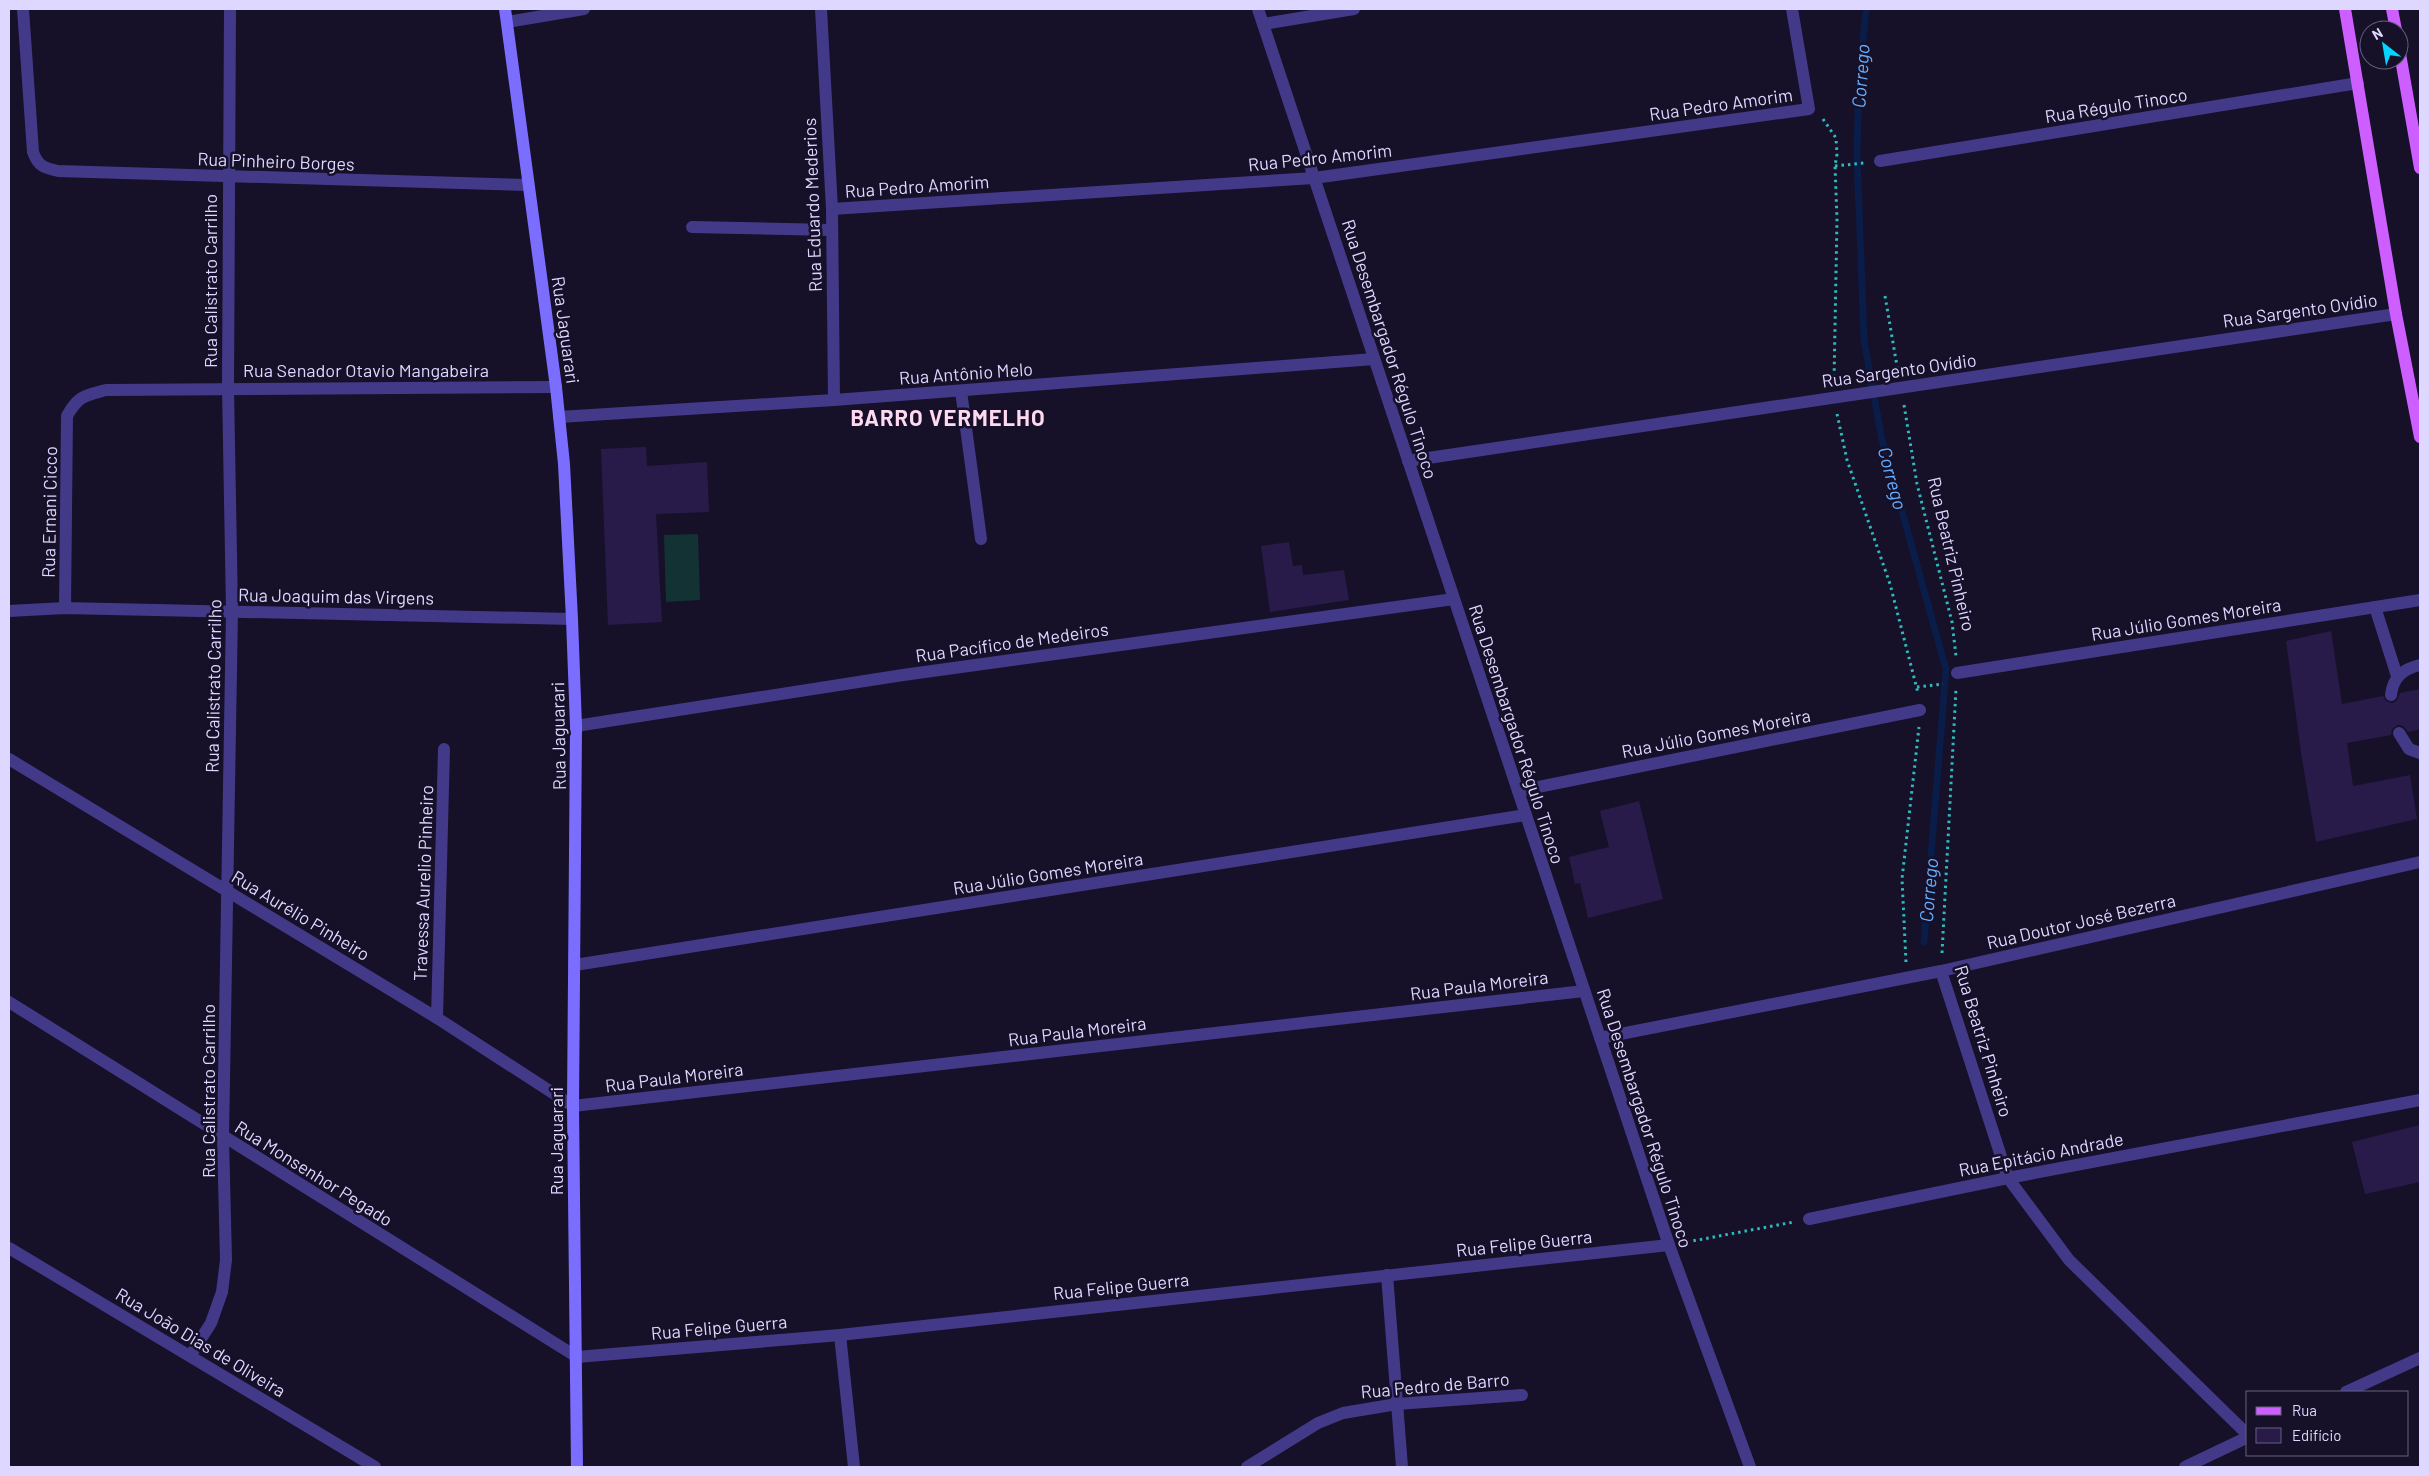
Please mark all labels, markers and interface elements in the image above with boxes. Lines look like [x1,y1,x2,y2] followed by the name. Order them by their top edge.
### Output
[2359,20,2409,70] north arrow
[2369,24,2385,43] text: N
[1846,43,1874,109] water label: Corrego
[1648,83,1794,125] street label: Rua Pedro Amorim
[2043,83,2189,127] street label: Rua Régulo Tinoco
[798,118,826,292] street label: Rua Eduardo Mederios
[1247,139,1393,175] street label: Rua Pedro Amorim
[197,147,355,175] street label: Rua Pinheiro Borges
[844,170,990,202] street label: Rua Pedro Amorim
[199,194,221,368] street label: Rua Calistrato Carrilho
[1338,216,1442,482] street label: Rua Desembargador Régulo Tinoco
[548,275,584,385] street label: Rua Jaguarari
[2221,288,2379,332] street label: Rua Sargento Ovídio
[1820,348,1978,392] street label: Rua Sargento Ovídio
[898,357,1034,389] street label: Rua Antônio Melo
[243,359,489,381] street label: Rua Senador Otavio Mangabeira
[850,404,1046,430] district label: BARRO VERMELHO
[1874,444,1912,512] water label: Corrego
[37,446,61,578] street label: Rua Ernani Cicco
[1924,475,1980,633] street label: Rua Beatriz Pinheiro
[238,583,434,609] street label: Rua Joaquim das Virgens
[2089,593,2283,645] street label: Rua Júlio Gomes Moreira
[200,599,226,773] street label: Rua Calistrato Carrilho
[1465,601,1569,867] street label: Rua Desembargador Régulo Tinoco
[914,618,1110,666] street label: Rua Pacífico de Medeiros
[546,682,570,790] street label: Rua Jaguarari
[1620,704,1812,762] street label: Rua Júlio Gomes Moreira
[409,785,437,981] street label: Travessa Aurelio Pinheiro
[951,847,1145,899] street label: Rua Júlio Gomes Moreira
[1914,857,1942,923] water label: Corrego
[228,865,374,965] street label: Rua Aurélio Pinheiro
[1984,889,2178,953] street label: Rua Doutor José Bezerra
[1950,962,2018,1120] street label: Rua Beatriz Pinheiro
[1409,966,1549,1004] street label: Rua Paula Moreira
[1593,985,1697,1251] street label: Rua Desembargador Régulo Tinoco
[197,1004,219,1178] street label: Rua Calistrato Carrilho
[1007,1012,1147,1050] street label: Rua Paula Moreira
[604,1058,744,1096] street label: Rua Paula Moreira
[545,1087,567,1195] street label: Rua Jaguarari
[231,1116,397,1230] street label: Rua Monsenhor Pegado
[1957,1127,2125,1181] street label: Rua Epitácio Andrade
[1455,1225,1593,1261] street label: Rua Felipe Guerra
[1052,1268,1190,1304] street label: Rua Felipe Guerra
[112,1283,290,1401] street label: Rua João Dias de Oliveira
[650,1310,788,1344] street label: Rua Felipe Guerra
[1360,1368,1510,1402] street label: Rua Pedro de Barro
[2246,1391,2409,1456] legend
[2292,1401,2317,1419] text: Rua
[2292,1426,2341,1444] text: Edifício

